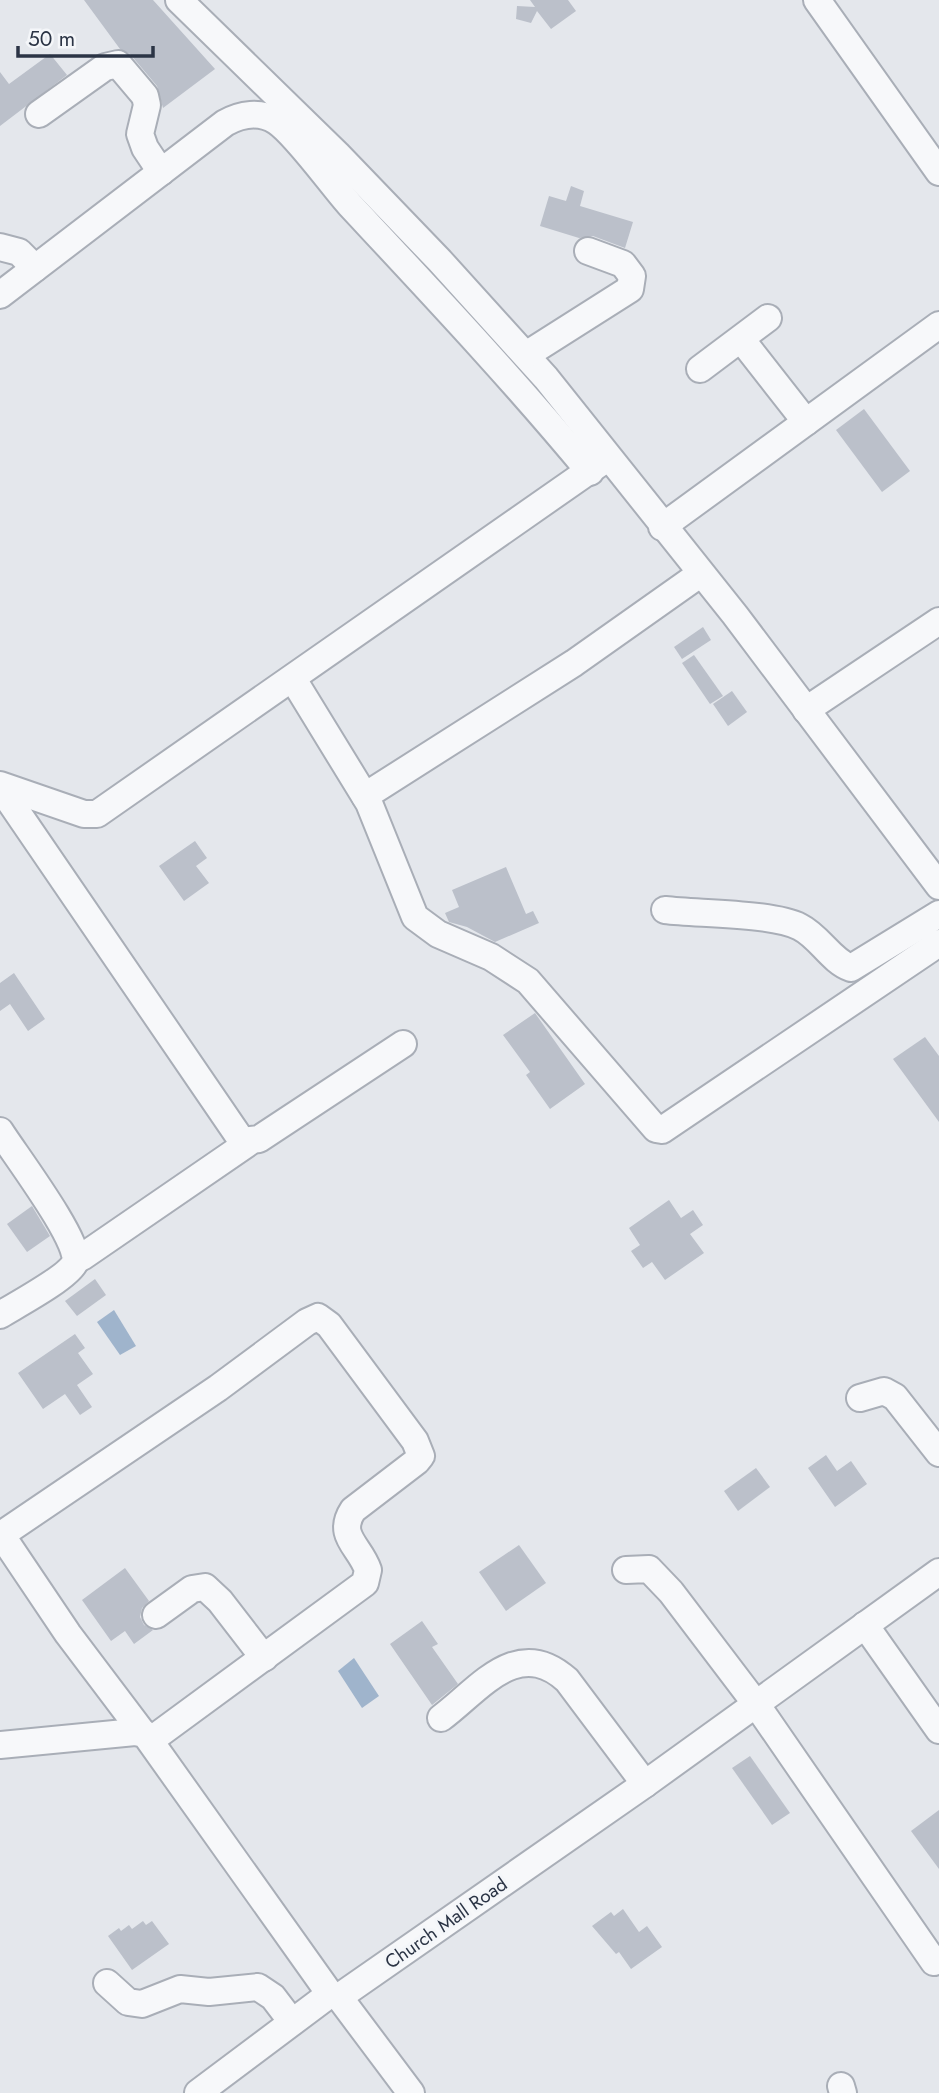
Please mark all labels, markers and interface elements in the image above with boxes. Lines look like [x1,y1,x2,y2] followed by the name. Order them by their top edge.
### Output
[18,14,152,58] scale bar
[28,24,75,54] text: 50 m
[379,1871,513,1975] street label: Church Mall Road

